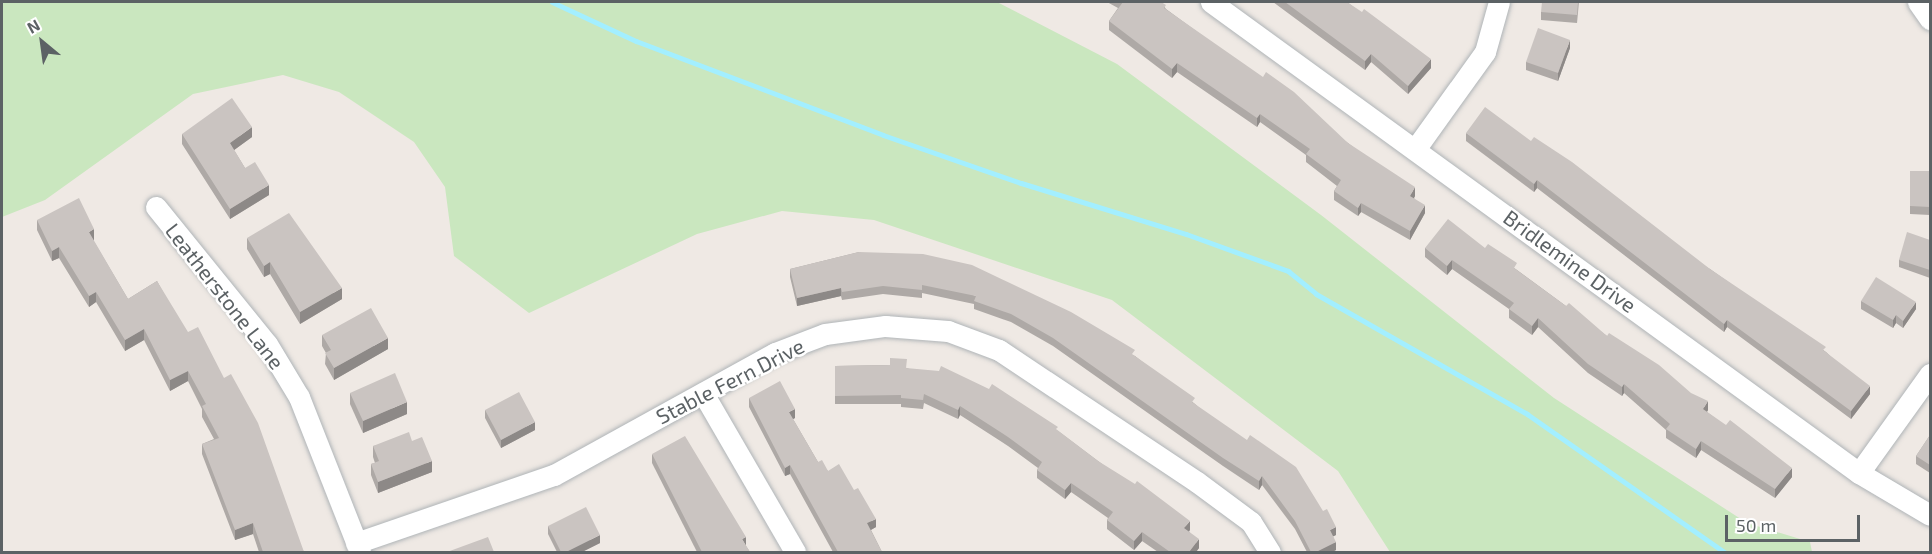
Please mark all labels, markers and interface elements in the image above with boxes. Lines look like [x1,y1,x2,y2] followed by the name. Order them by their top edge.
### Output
[12,12,72,72] north arrow
[23,15,43,37] text: N
[1499,204,1641,318] street label: Bridlemine Drive
[160,218,290,374] street label: Leatherstone Lane
[652,333,808,429] street label: Stable Fern Drive
[1728,503,1863,541] scale bar
[1736,514,1776,536] text: 50 m

